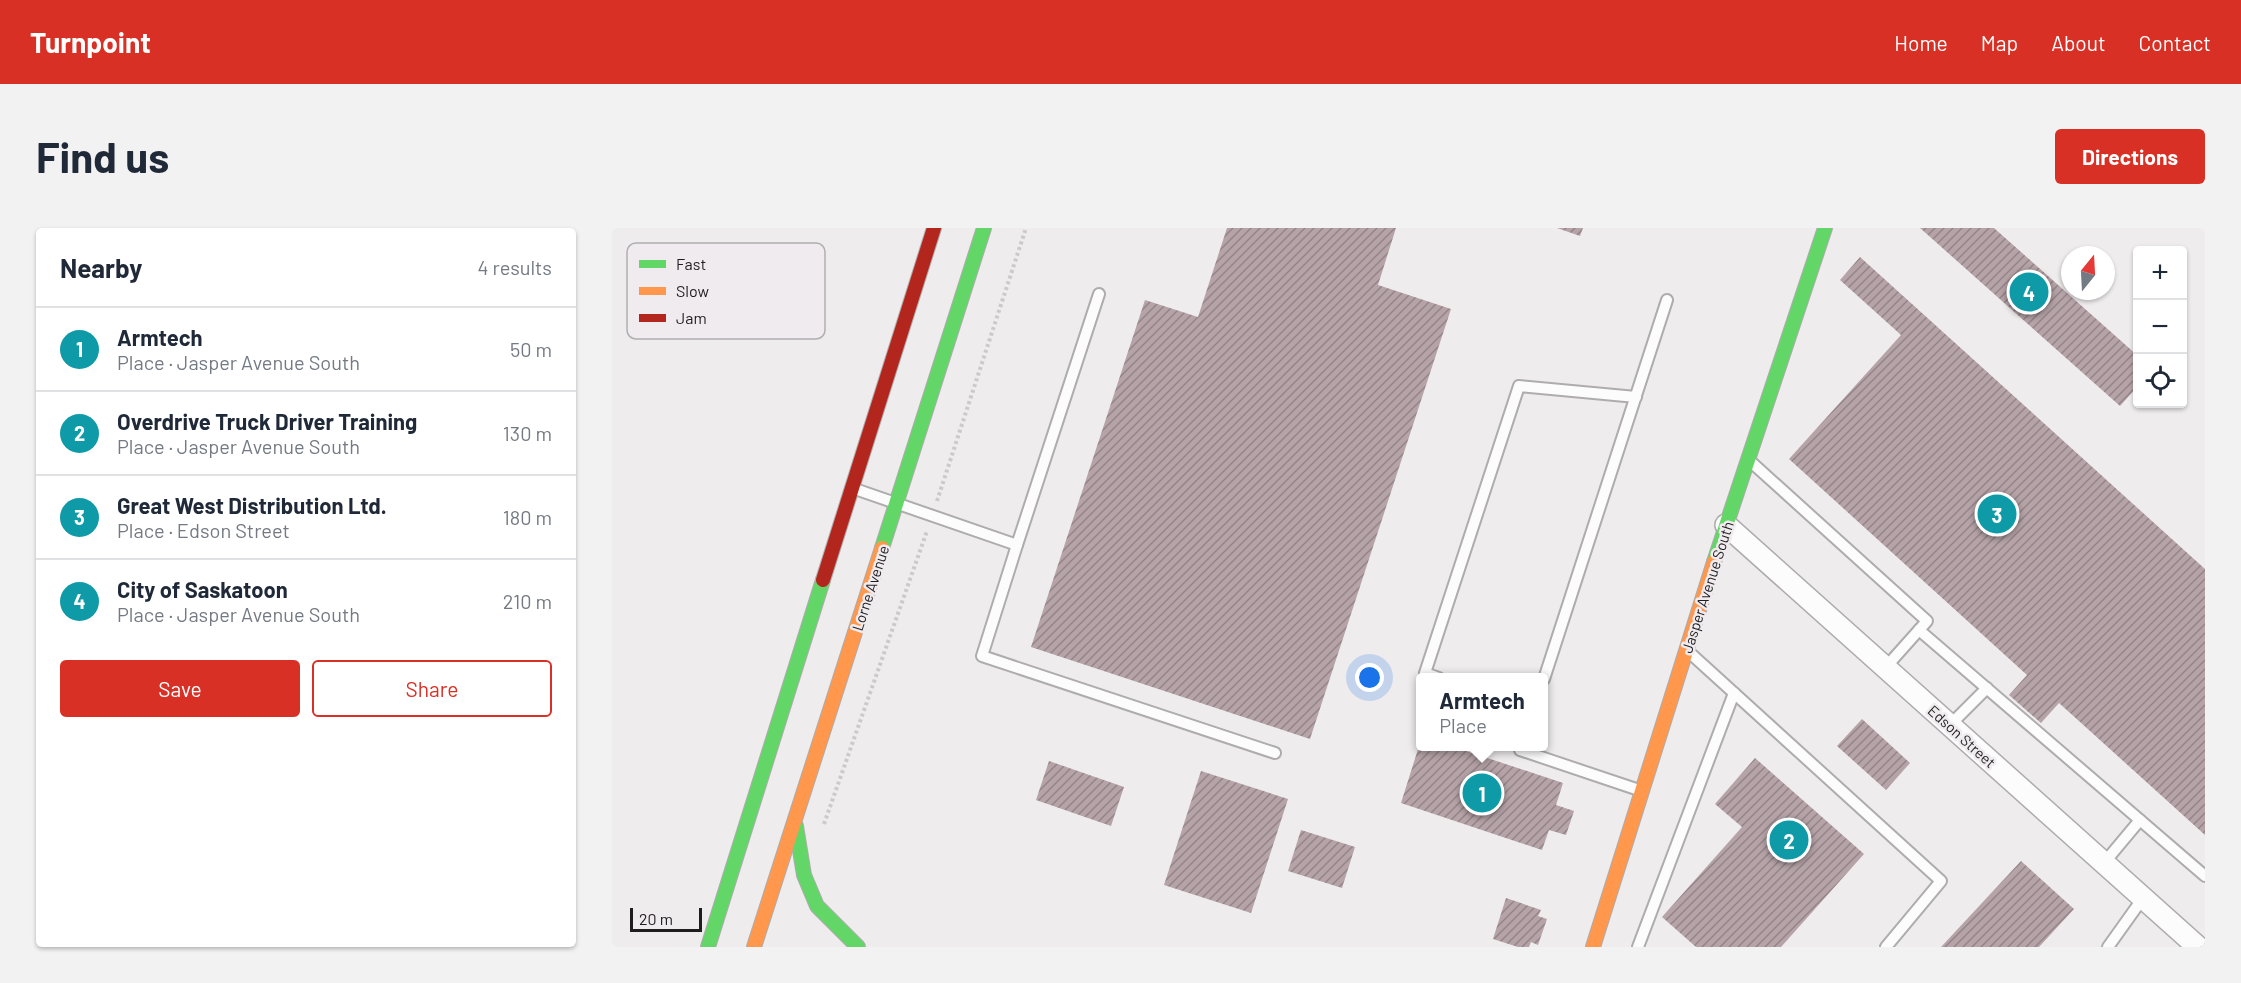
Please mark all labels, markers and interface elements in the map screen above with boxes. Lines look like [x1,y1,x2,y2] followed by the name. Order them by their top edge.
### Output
[30,25,151,59] text: Turnpoint
[1894,30,1948,55] text: Home
[1981,30,2018,55] text: Map
[2051,30,2106,55] text: About
[2139,30,2211,55] text: Contact
[2055,129,2205,184] button: Directions
[36,131,169,181] text: Find us
[627,243,825,339] legend
[2061,246,2115,300] north arrow
[2133,246,2187,408] map controls
[2133,246,2187,300] button: +
[60,252,142,283] text: Nearby
[676,254,706,273] text: Fast
[477,255,552,279] text: 4 results
[2010,270,2048,314] pin: 4
[676,281,709,300] text: Slow
[2133,300,2187,354] button: −
[676,308,707,327] text: Jam
[117,324,203,350] text: Armtech
[76,337,83,361] text: 1
[510,337,552,361] text: 50 m
[117,350,360,374] text: Place · Jasper Avenue South
[2133,354,2187,408] button: locate
[117,408,417,434] text: Overdrive Truck Driver Training
[74,421,85,445] text: 2
[503,421,552,445] text: 130 m
[117,434,360,458] text: Place · Jasper Avenue South
[117,492,387,518] text: Great West Distribution Ltd.
[1978,492,2016,536] pin: 3
[74,505,85,529] text: 3
[503,505,552,529] text: 180 m
[117,518,290,542] text: Place · Edson Street
[1677,519,1737,655] street label: Jasper Avenue South
[848,543,892,633] street label: Lorne Avenue
[117,576,288,602] text: City of Saskatoon
[73,589,86,613] text: 4
[503,589,552,613] text: 210 m
[117,602,360,626] text: Place · Jasper Avenue South
[60,660,300,717] button: Save
[312,660,552,717] button: Share
[1355,663,1384,692] your location
[1416,673,1548,751] popup
[1439,687,1525,713] text: Armtech
[1925,701,1999,771] street label: Edson Street
[1439,713,1487,737] text: Place
[1462,770,1502,816] pin: 1
[1770,818,1808,862] pin: 2
[630,905,702,932] scale bar
[639,909,673,928] text: 20 m

